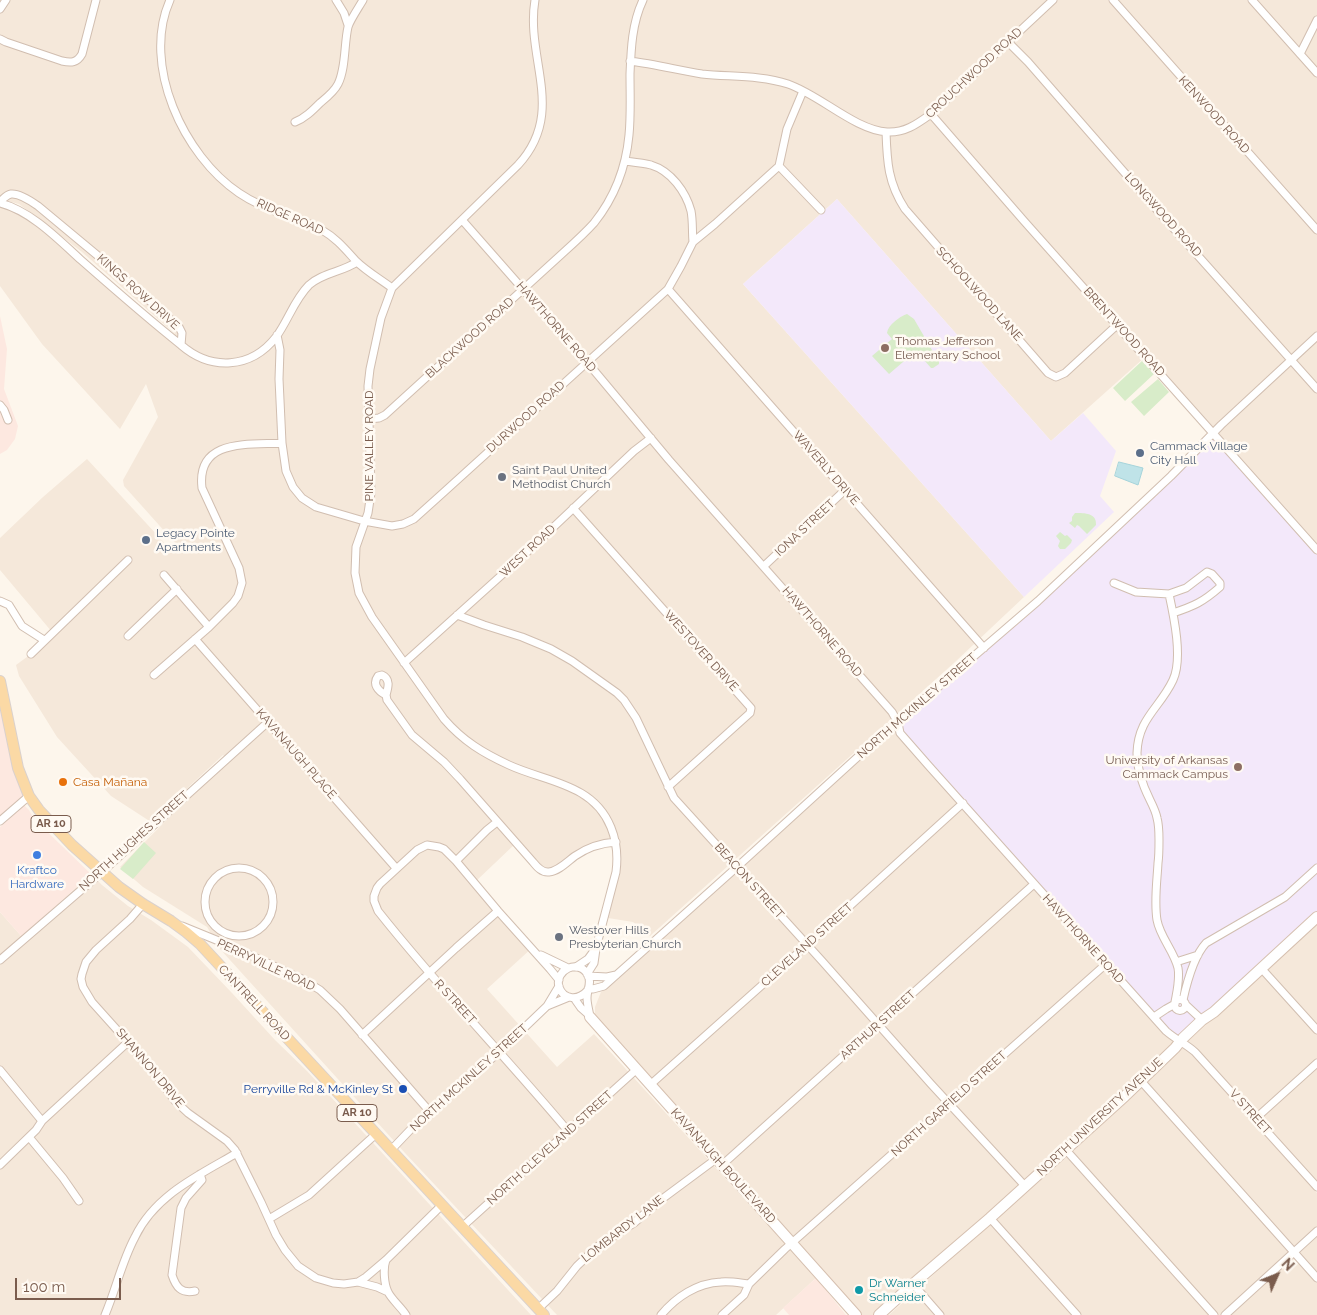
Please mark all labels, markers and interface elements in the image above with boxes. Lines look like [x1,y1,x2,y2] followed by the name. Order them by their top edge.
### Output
[923,25,1025,121] street label: CROUCHWOOD ROAD
[1175,73,1253,157] street label: KENWOOD ROAD
[1121,170,1205,260] street label: LONGWOOD ROAD
[254,196,326,238] street label: RIDGE ROAD
[933,244,1025,344] street label: SCHOOLWOOD LANE
[94,251,182,333] street label: KINGS ROW DRIVE
[513,279,599,375] street label: HAWTHORNE ROAD
[1080,285,1168,379] street label: BRENTWOOD ROAD
[423,295,517,381] street label: BLACKWOOD ROAD
[895,334,1000,362] place label: Thomas Jefferson Elementary School
[879,342,891,354] marker: Thomas Jefferson Elementary School
[484,378,568,456] street label: DURWOOD ROAD
[362,390,376,502] street label: PINE VALLEY ROAD
[790,428,862,508] street label: WAVERLY DRIVE
[1150,439,1248,467] place label: Cammack Village City Hall
[1134,447,1146,459] marker: Cammack Village City Hall
[512,463,610,491] place label: Saint Paul United Methodist Church
[496,471,508,483] marker: Saint Paul United Methodist Church
[772,497,838,559] street label: IONA STREET
[497,522,559,580] street label: WEST ROAD
[156,526,235,554] place label: Legacy Pointe Apartments
[140,534,152,546] marker: Legacy Pointe Apartments
[779,584,865,680] street label: HAWTHORNE ROAD
[661,608,741,694] street label: WESTOVER DRIVE
[854,650,980,762] street label: NORTH MCKINLEY STREET
[253,706,339,802] street label: KAVANAUGH PLACE
[1106,753,1228,781] place label: University of Arkansas Cammack Campus
[1232,761,1244,773] marker: University of Arkansas Cammack Campus
[73,775,147,789] place label: Casa Mañana
[57,776,69,788] marker: Casa Mañana
[76,788,192,894] street label: NORTH HUGHES STREET
[31,816,71,832] road number: AR 10
[711,840,787,922] street label: BEACON STREET
[31,849,43,861] marker: Kraftco Hardware
[10,863,64,891] place label: Kraftco Hardware
[1039,892,1127,986] street label: HAWTHORNE ROAD
[758,900,856,990] street label: CLEVELAND STREET
[569,923,681,951] place label: Westover Hills Presbyterian Church
[553,931,565,943] marker: Westover Hills Presbyterian Church
[215,936,317,994] street label: PERRYVILLE ROAD
[215,962,293,1044] street label: CANTRELL ROAD
[431,977,479,1027] street label: R STREET
[837,987,919,1063] street label: ARTHUR STREET
[407,1021,531,1135] street label: NORTH MCKINLEY STREET
[113,1025,187,1111] street label: SHANNON DRIVE
[888,1048,1010,1160] street label: NORTH GARFIELD STREET
[1034,1055,1166,1179] street label: NORTH UNIVERSITY AVENUE
[244,1082,393,1096] place label: Perryville Rd & McKinley St
[397,1083,409,1095] marker: Perryville Rd & McKinley St
[1226,1087,1274,1137] street label: V STREET
[484,1088,616,1208] street label: NORTH CLEVELAND STREET
[337,1104,377,1122] road number: AR 10
[668,1106,778,1226] street label: KAVANAUGH BOULEVARD
[579,1192,667,1266] street label: LOMBARDY LANE
[1252,1250,1302,1300] north arrow
[1278,1255,1297,1274] text: N
[18,1268,124,1300] scale bar
[869,1276,926,1304] place label: Dr Warner Schneider
[23,1278,65,1296] text: 100 m
[853,1284,865,1296] marker: Dr Warner Schneider

